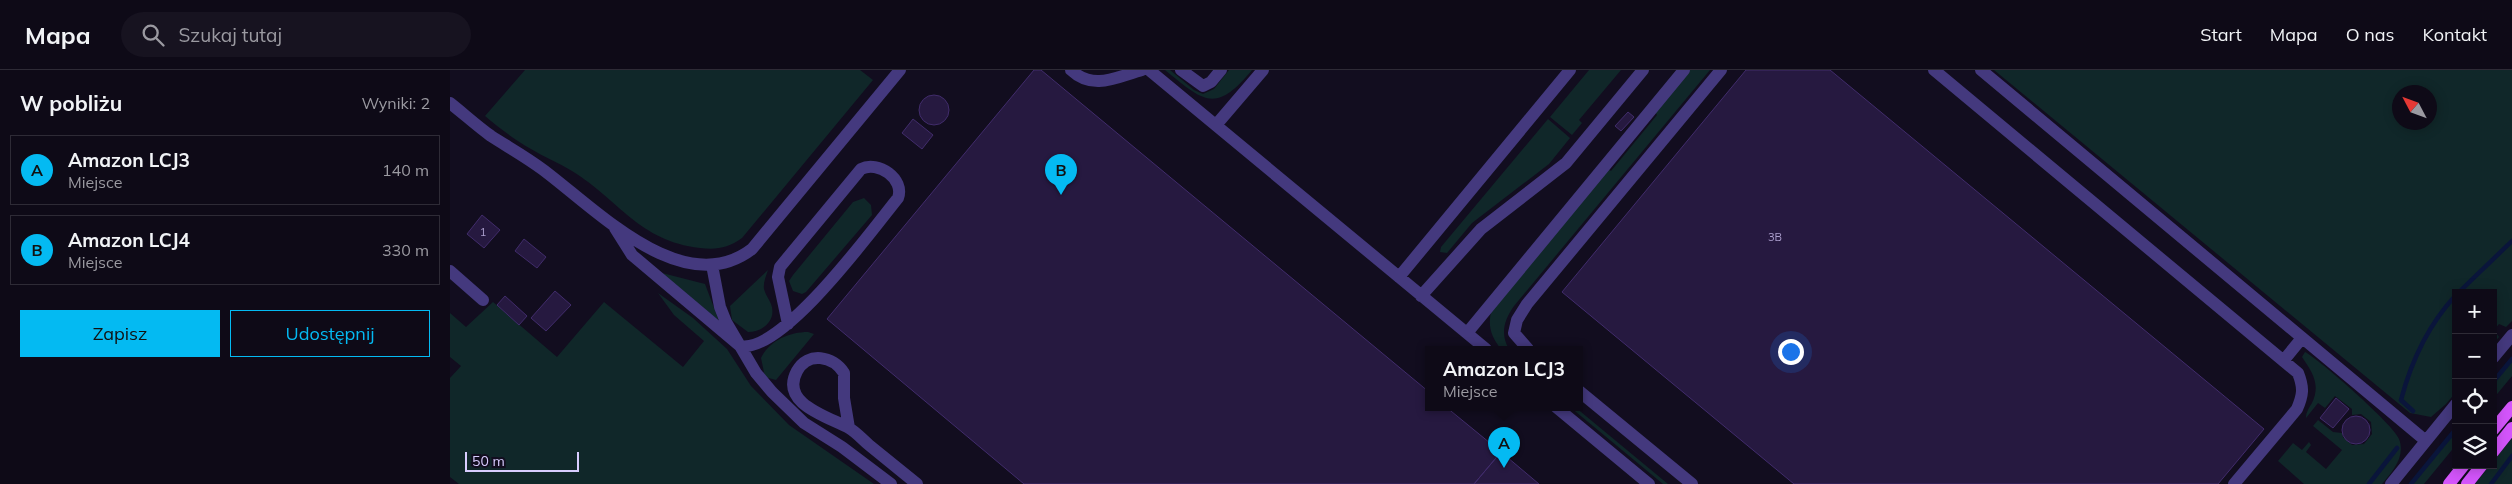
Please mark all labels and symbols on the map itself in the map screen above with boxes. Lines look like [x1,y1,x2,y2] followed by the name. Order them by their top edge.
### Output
[2392,85,2437,130] north arrow
[1045,154,1077,195] pin: B
[480,225,486,239] house number: 1
[1768,230,1782,244] house number: 3B
[1778,339,1804,365] your location
[1488,427,1520,468] pin: A
[465,449,579,472] scale bar

